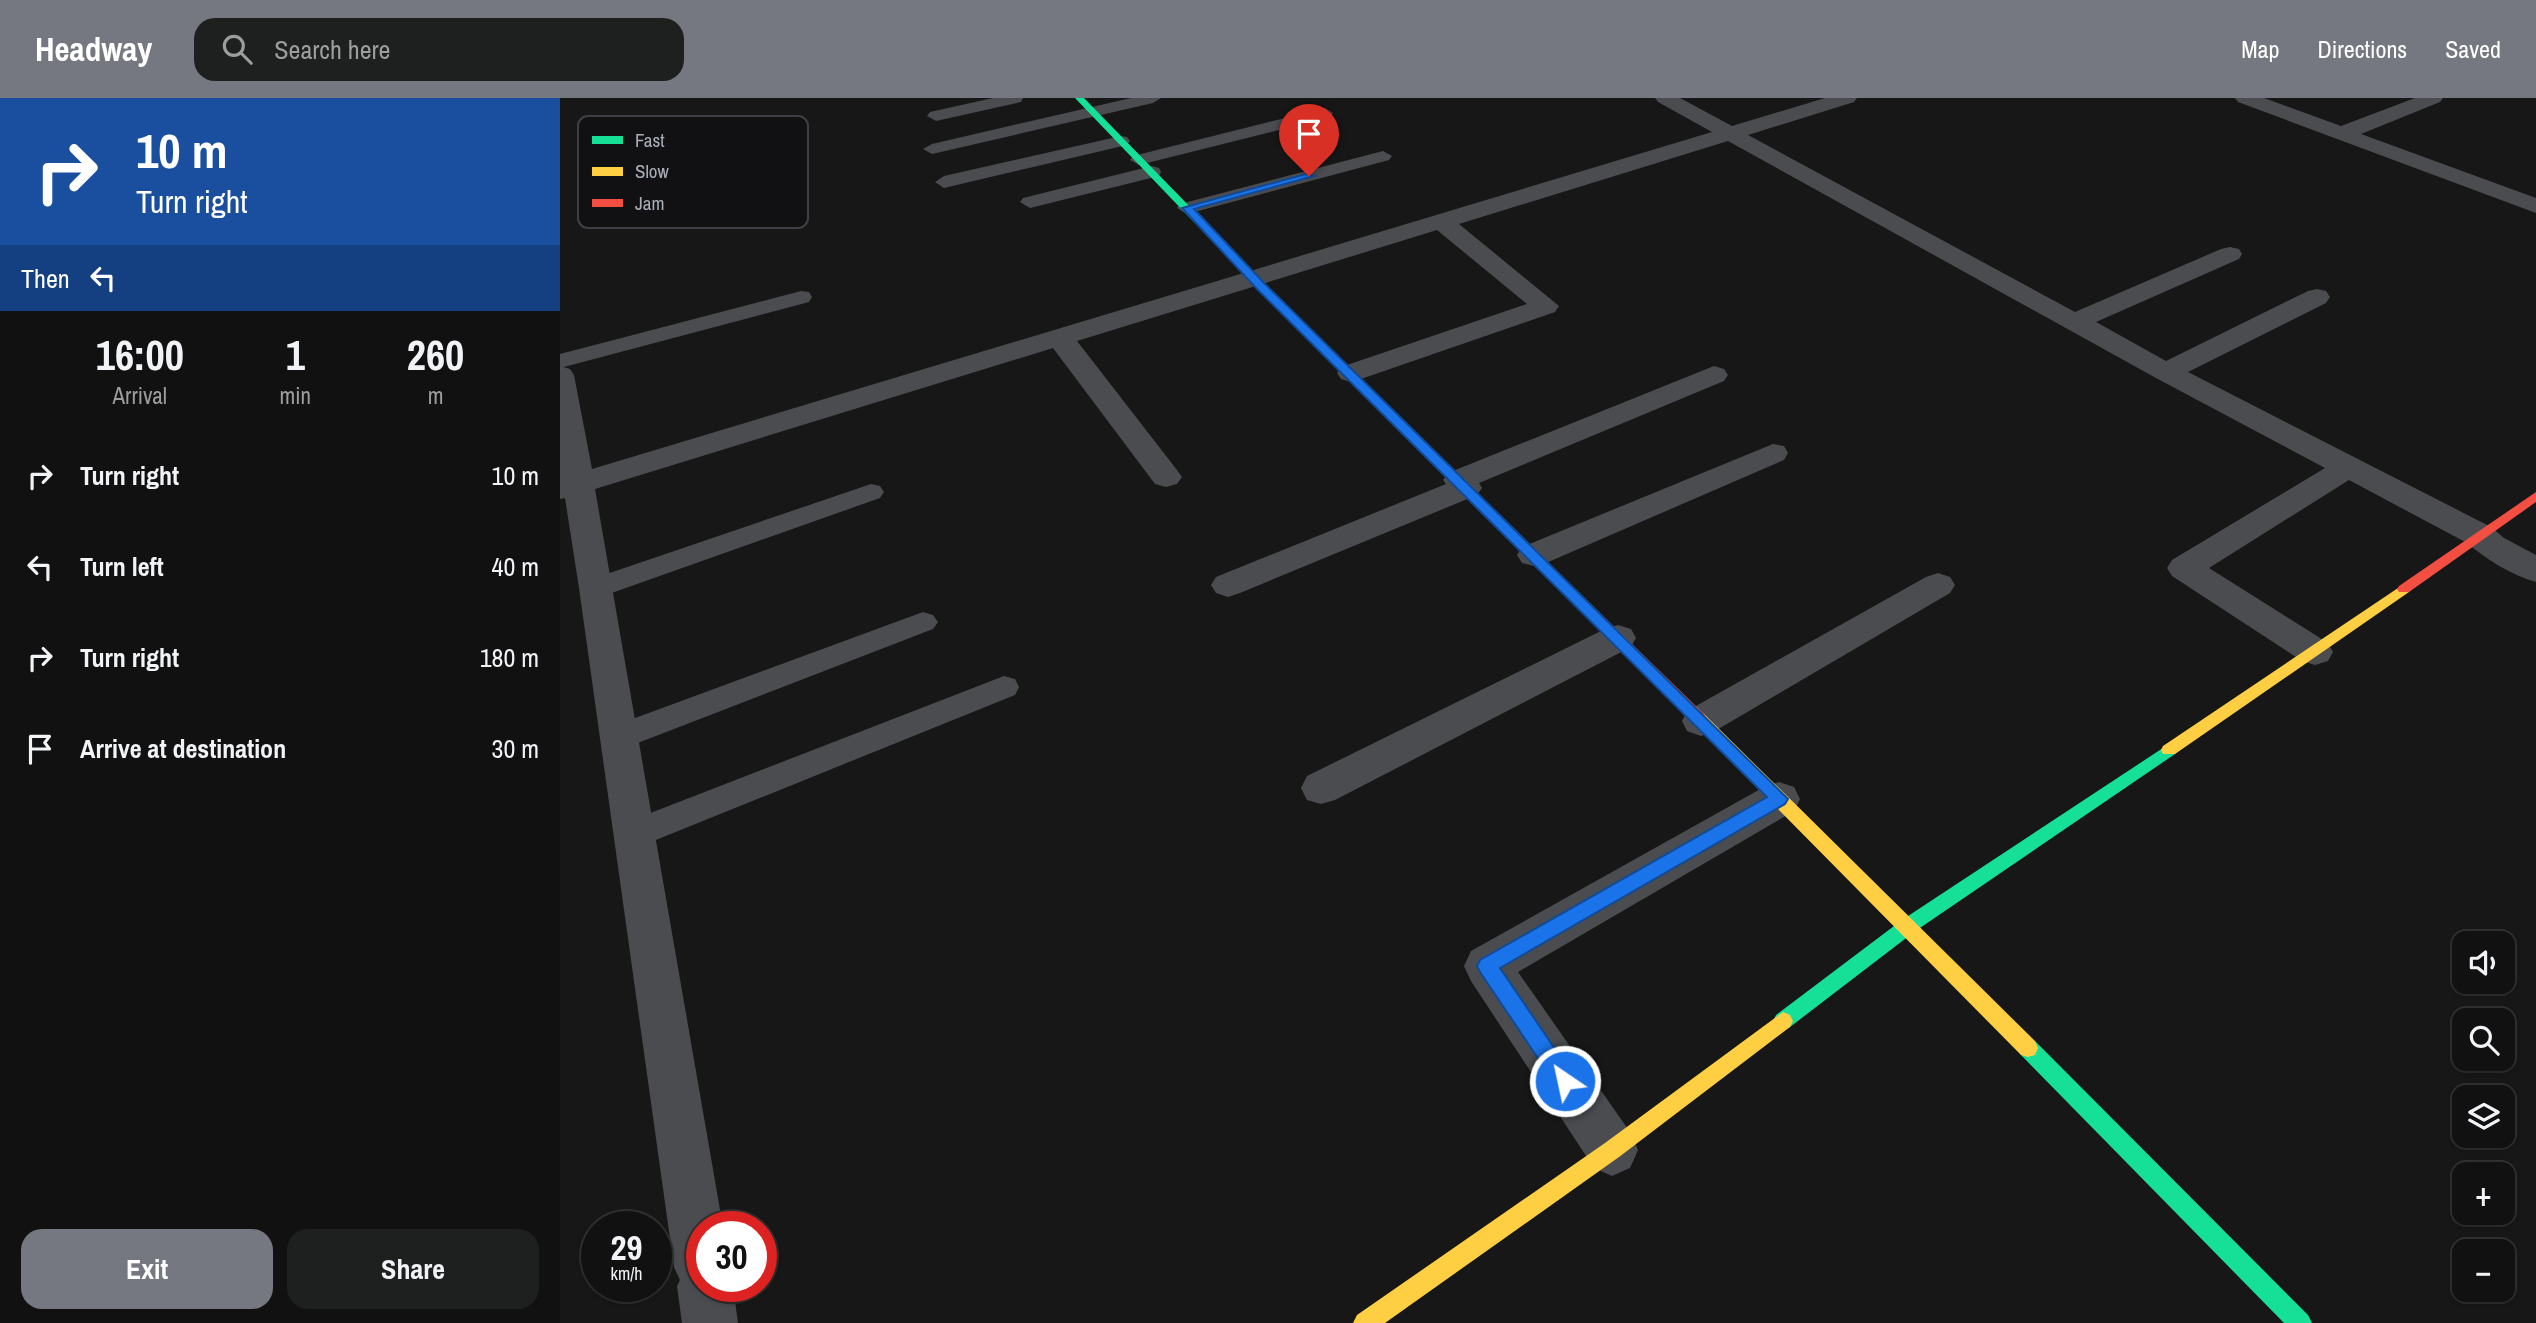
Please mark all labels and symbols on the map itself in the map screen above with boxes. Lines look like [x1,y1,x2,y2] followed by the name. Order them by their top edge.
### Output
[1279,104,1339,176] pin
[578,116,808,228] legend
[635,127,665,153] text: Fast
[635,158,670,184] text: Slow
[635,190,664,216] text: Jam
[1528,1044,1602,1118] position arrow
[686,1211,777,1302] speed limit sign: 30

